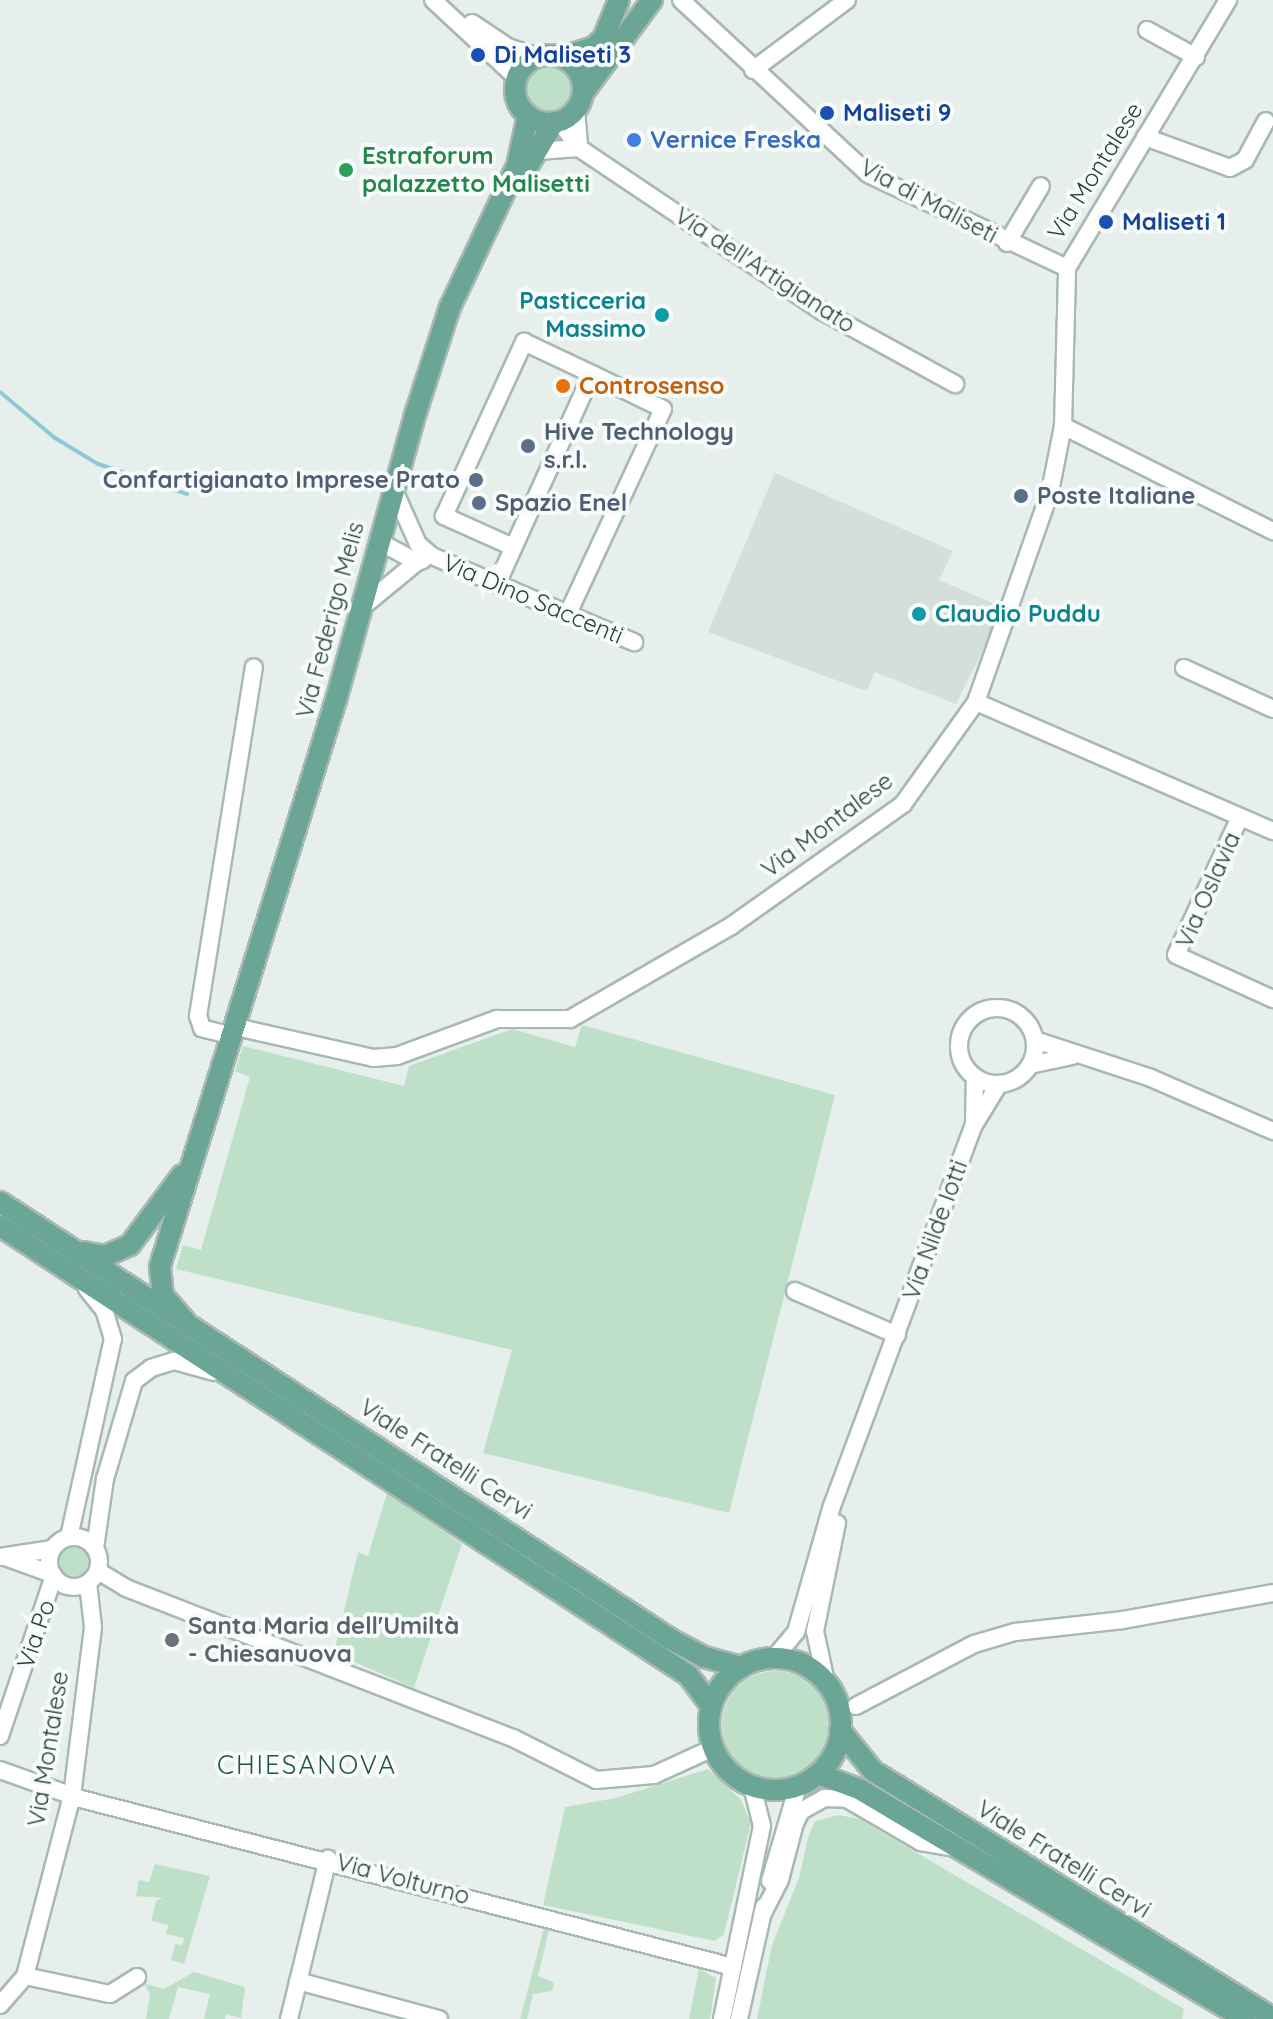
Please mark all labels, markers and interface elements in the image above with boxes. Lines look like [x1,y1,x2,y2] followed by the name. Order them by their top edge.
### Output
[494,41,631,69] place label: Di Maliseti 3
[469,46,487,64] marker: Di Maliseti 3
[1041,97,1149,245] street label: Via Montalese
[843,99,951,127] place label: Maliseti 9
[818,104,836,122] marker: Maliseti 9
[650,126,821,154] place label: Vernice Freska
[625,131,643,149] marker: Vernice Freska
[362,142,590,198] place label: Estraforum palazzetto Malisetti
[855,153,1003,249] street label: Via di Maliseti
[337,161,355,179] marker: Estraforum palazzetto Malisetti
[669,201,861,339] street label: Via dell'Artigianato
[1122,208,1226,236] place label: Maliseti 1
[1097,213,1115,231] marker: Maliseti 1
[519,287,646,343] place label: Pasticceria Massimo
[653,306,671,324] marker: Pasticceria Massimo
[579,372,725,400] place label: Controsenso
[554,377,572,395] marker: Controsenso
[544,418,734,474] place label: Hive Technology s.r.l.
[519,437,537,455] marker: Hive Technology s.r.l.
[103,466,460,494] place label: Confartigianato Imprese Prato
[467,471,485,489] marker: Confartigianato Imprese Prato
[1037,482,1196,510] place label: Poste Italiane
[1012,487,1030,505] marker: Poste Italiane
[495,489,627,517] place label: Spazio Enel
[470,494,488,512] marker: Spazio Enel
[290,519,370,721] street label: Via Federigo Melis
[438,548,628,650] street label: Via Dino Saccenti
[935,600,1101,628] place label: Claudio Puddu
[910,605,928,623] marker: Claudio Puddu
[756,766,898,884] street label: Via Montalese
[1170,828,1246,952] street label: Via Oslavia
[896,1156,974,1304] street label: Via Nilde Iotti
[354,1393,538,1525] street label: Viale Fratelli Cervi
[11,1596,61,1672] street label: Via Po
[188,1612,459,1668] place label: Santa Maria dell'Umiltà - Chiesanuova
[163,1631,181,1649] marker: Santa Maria dell'Umiltà - Chiesanuova
[22,1669,74,1829] street label: Via Montalese
[217,1749,397,1781] district label: CHIESANOVA
[972,1794,1156,1924] street label: Viale Fratelli Cervi
[333,1847,473,1911] street label: Via Volturno

